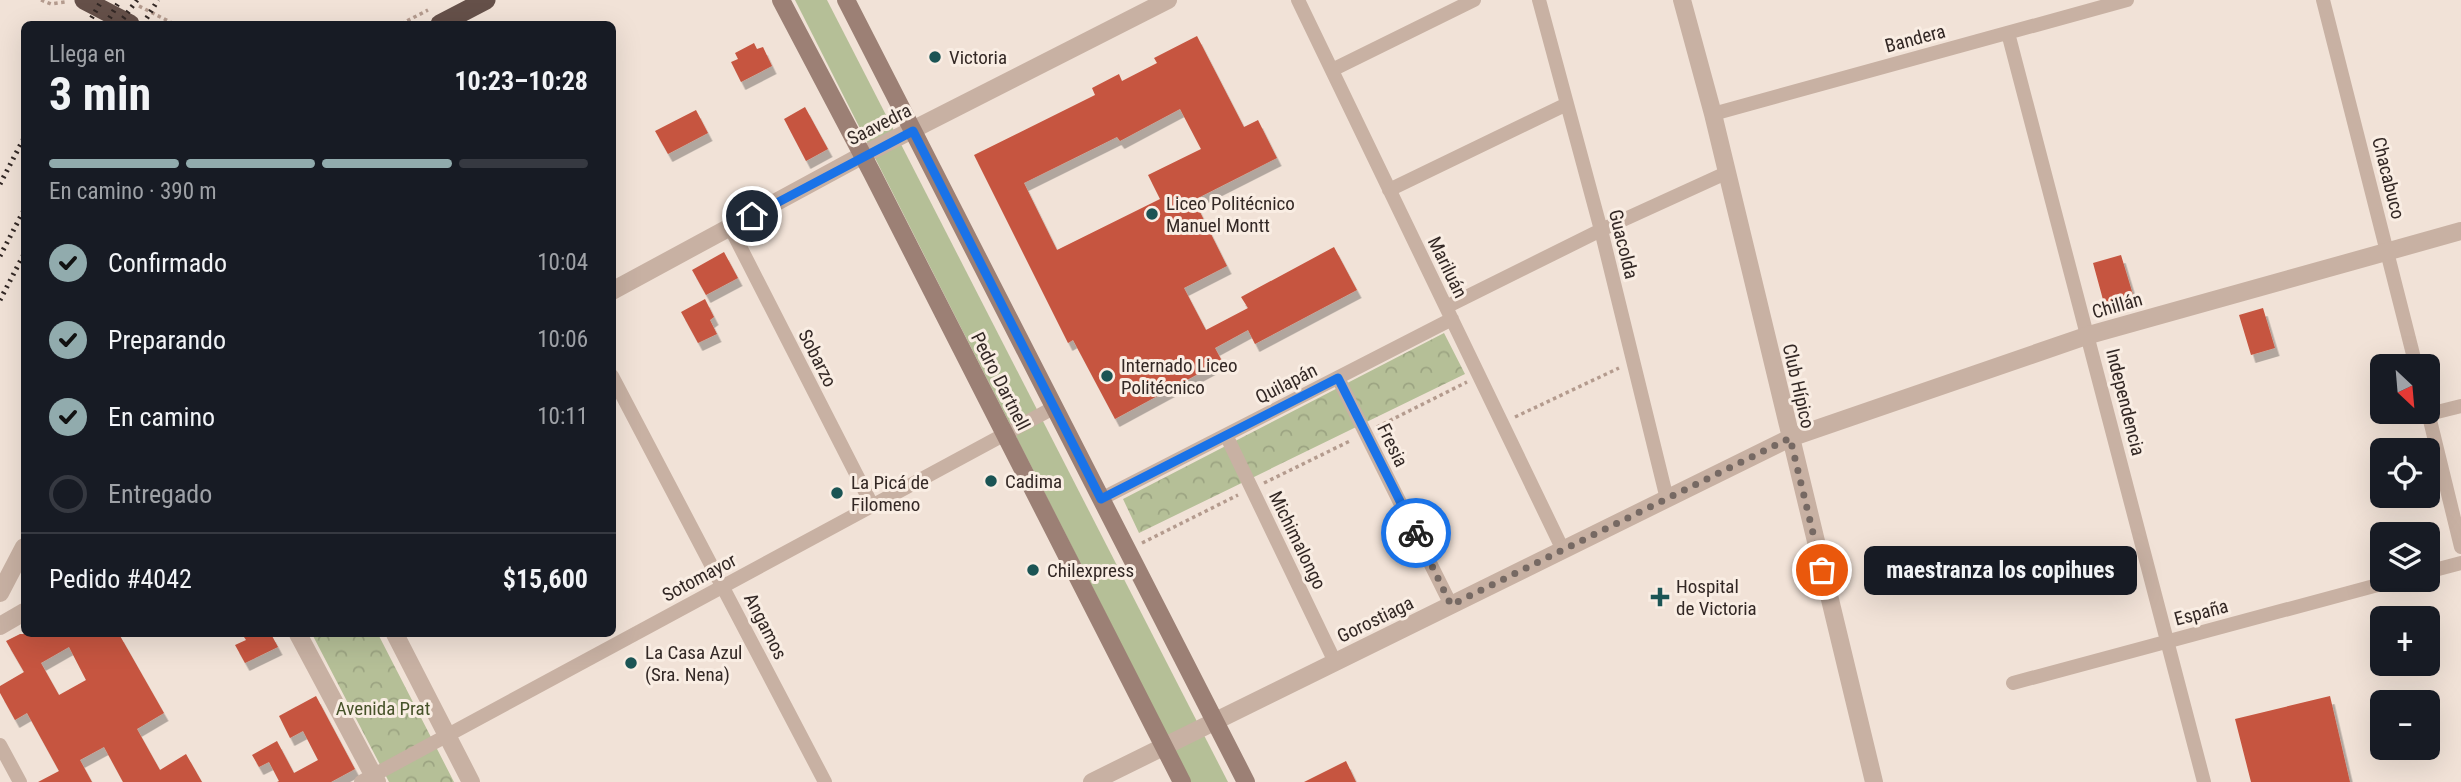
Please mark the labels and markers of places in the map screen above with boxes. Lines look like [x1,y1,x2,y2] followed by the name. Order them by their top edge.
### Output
[949,46,1007,69] place label: Victoria
[927,49,943,65] marker: Victoria
[722,186,782,246] pin
[1166,192,1295,237] place label: Liceo Politécnico Manuel Montt
[1144,206,1160,222] marker: Liceo Politécnico Manuel Montt
[1121,354,1238,399] place label: Internado Liceo Politécnico
[1099,368,1115,384] marker: Internado Liceo Politécnico
[1005,470,1062,493] place label: Cadima
[851,471,929,516] place label: La Picá de Filomeno
[983,473,999,489] marker: Cadima
[829,485,845,501] marker: La Picá de Filomeno
[1792,540,1852,600] pin
[1864,546,2137,594] callout: maestranza los copihues
[1047,559,1134,582] place label: Chilexpress
[1025,562,1041,578] marker: Chilexpress
[1676,575,1757,620] place label: Hospital de Victoria
[1650,587,1670,607] marker: Hospital de Victoria
[645,641,742,686] place label: La Casa Azul (Sra. Nena)
[623,655,639,671] marker: La Casa Azul (Sra. Nena)

